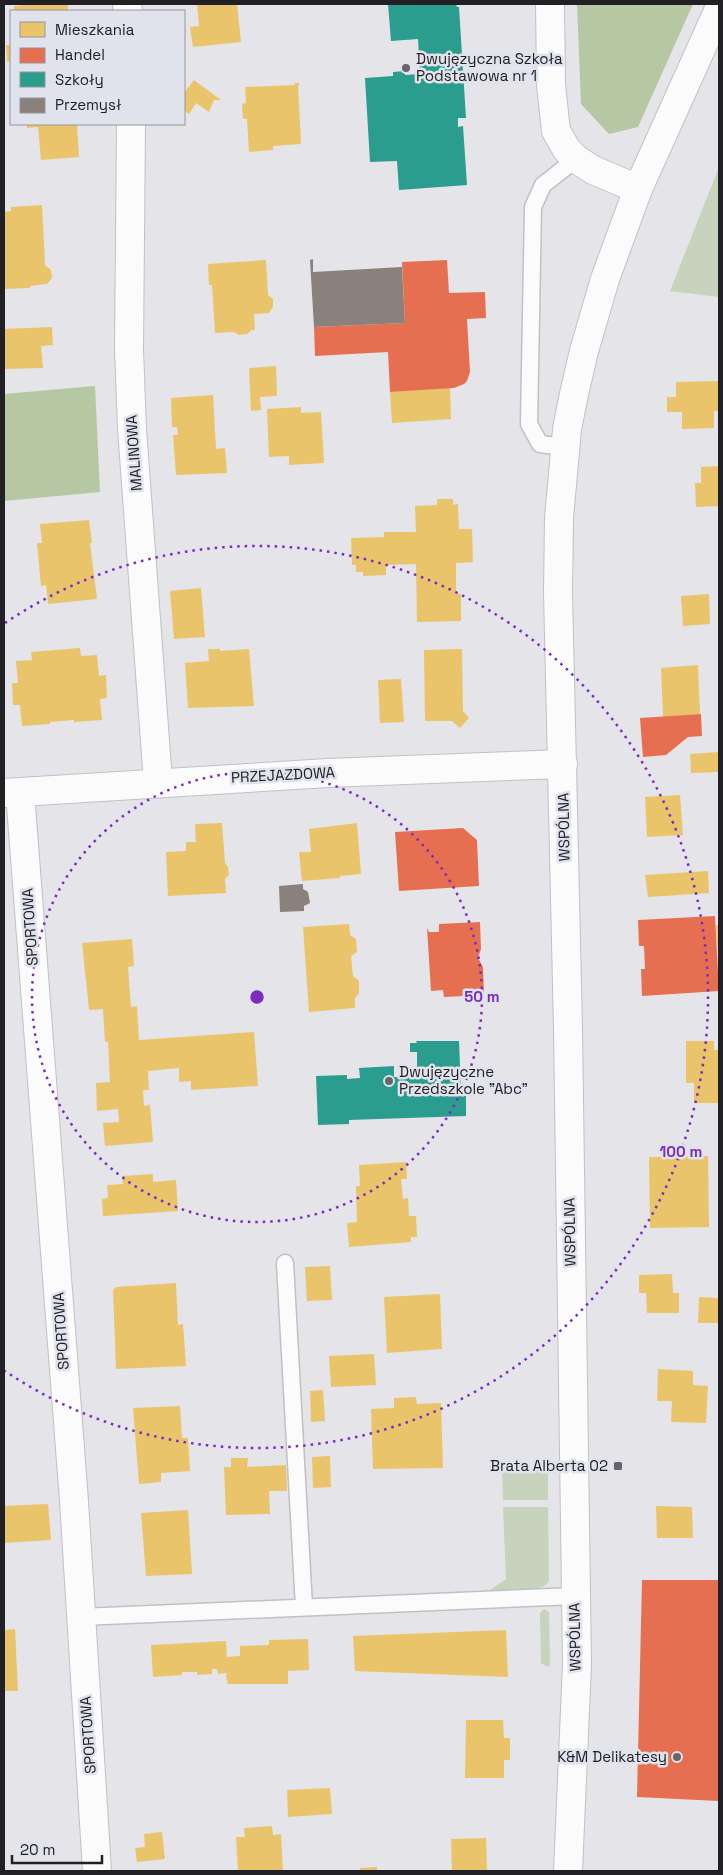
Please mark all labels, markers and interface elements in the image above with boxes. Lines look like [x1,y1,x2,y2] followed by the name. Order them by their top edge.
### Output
[10,10,185,125] legend
[55,20,135,39] text: Mieszkania
[55,45,105,64] text: Handel
[416,49,563,85] place label: Dwujęzyczna Szkoła Podstawowa nr 1
[400,62,412,74] marker: Dwujęzyczna Szkoła Podstawowa nr 1
[55,70,104,89] text: Szkoły
[55,95,122,114] text: Przemysł
[121,414,146,492] street label: MALINOWA
[230,762,336,787] street label: PRZEJAZDOWA
[553,792,574,862] street label: WSPÓLNA
[17,887,42,967] street label: SPORTOWA
[464,987,500,1006] text: 50 m
[248,988,266,1006] centre of rings
[399,1062,528,1098] place label: Dwujęzyczne Przedszkole "Abc"
[383,1075,395,1087] marker: Dwujęzyczne Przedszkole "Abc"
[660,1142,702,1161] text: 100 m
[559,1197,580,1267] street label: WSPÓLNA
[48,1291,73,1371] street label: SPORTOWA
[490,1456,608,1475] place label: Brata Alberta 02
[612,1460,624,1472] marker: Brata Alberta 02
[564,1602,585,1672] street label: WSPÓLNA
[75,1695,100,1775] street label: SPORTOWA
[557,1747,667,1766] place label: K&M Delikatesy
[671,1751,683,1763] marker: K&M Delikatesy
[12,1832,102,1864] scale bar
[20,1840,55,1859] text: 20 m

